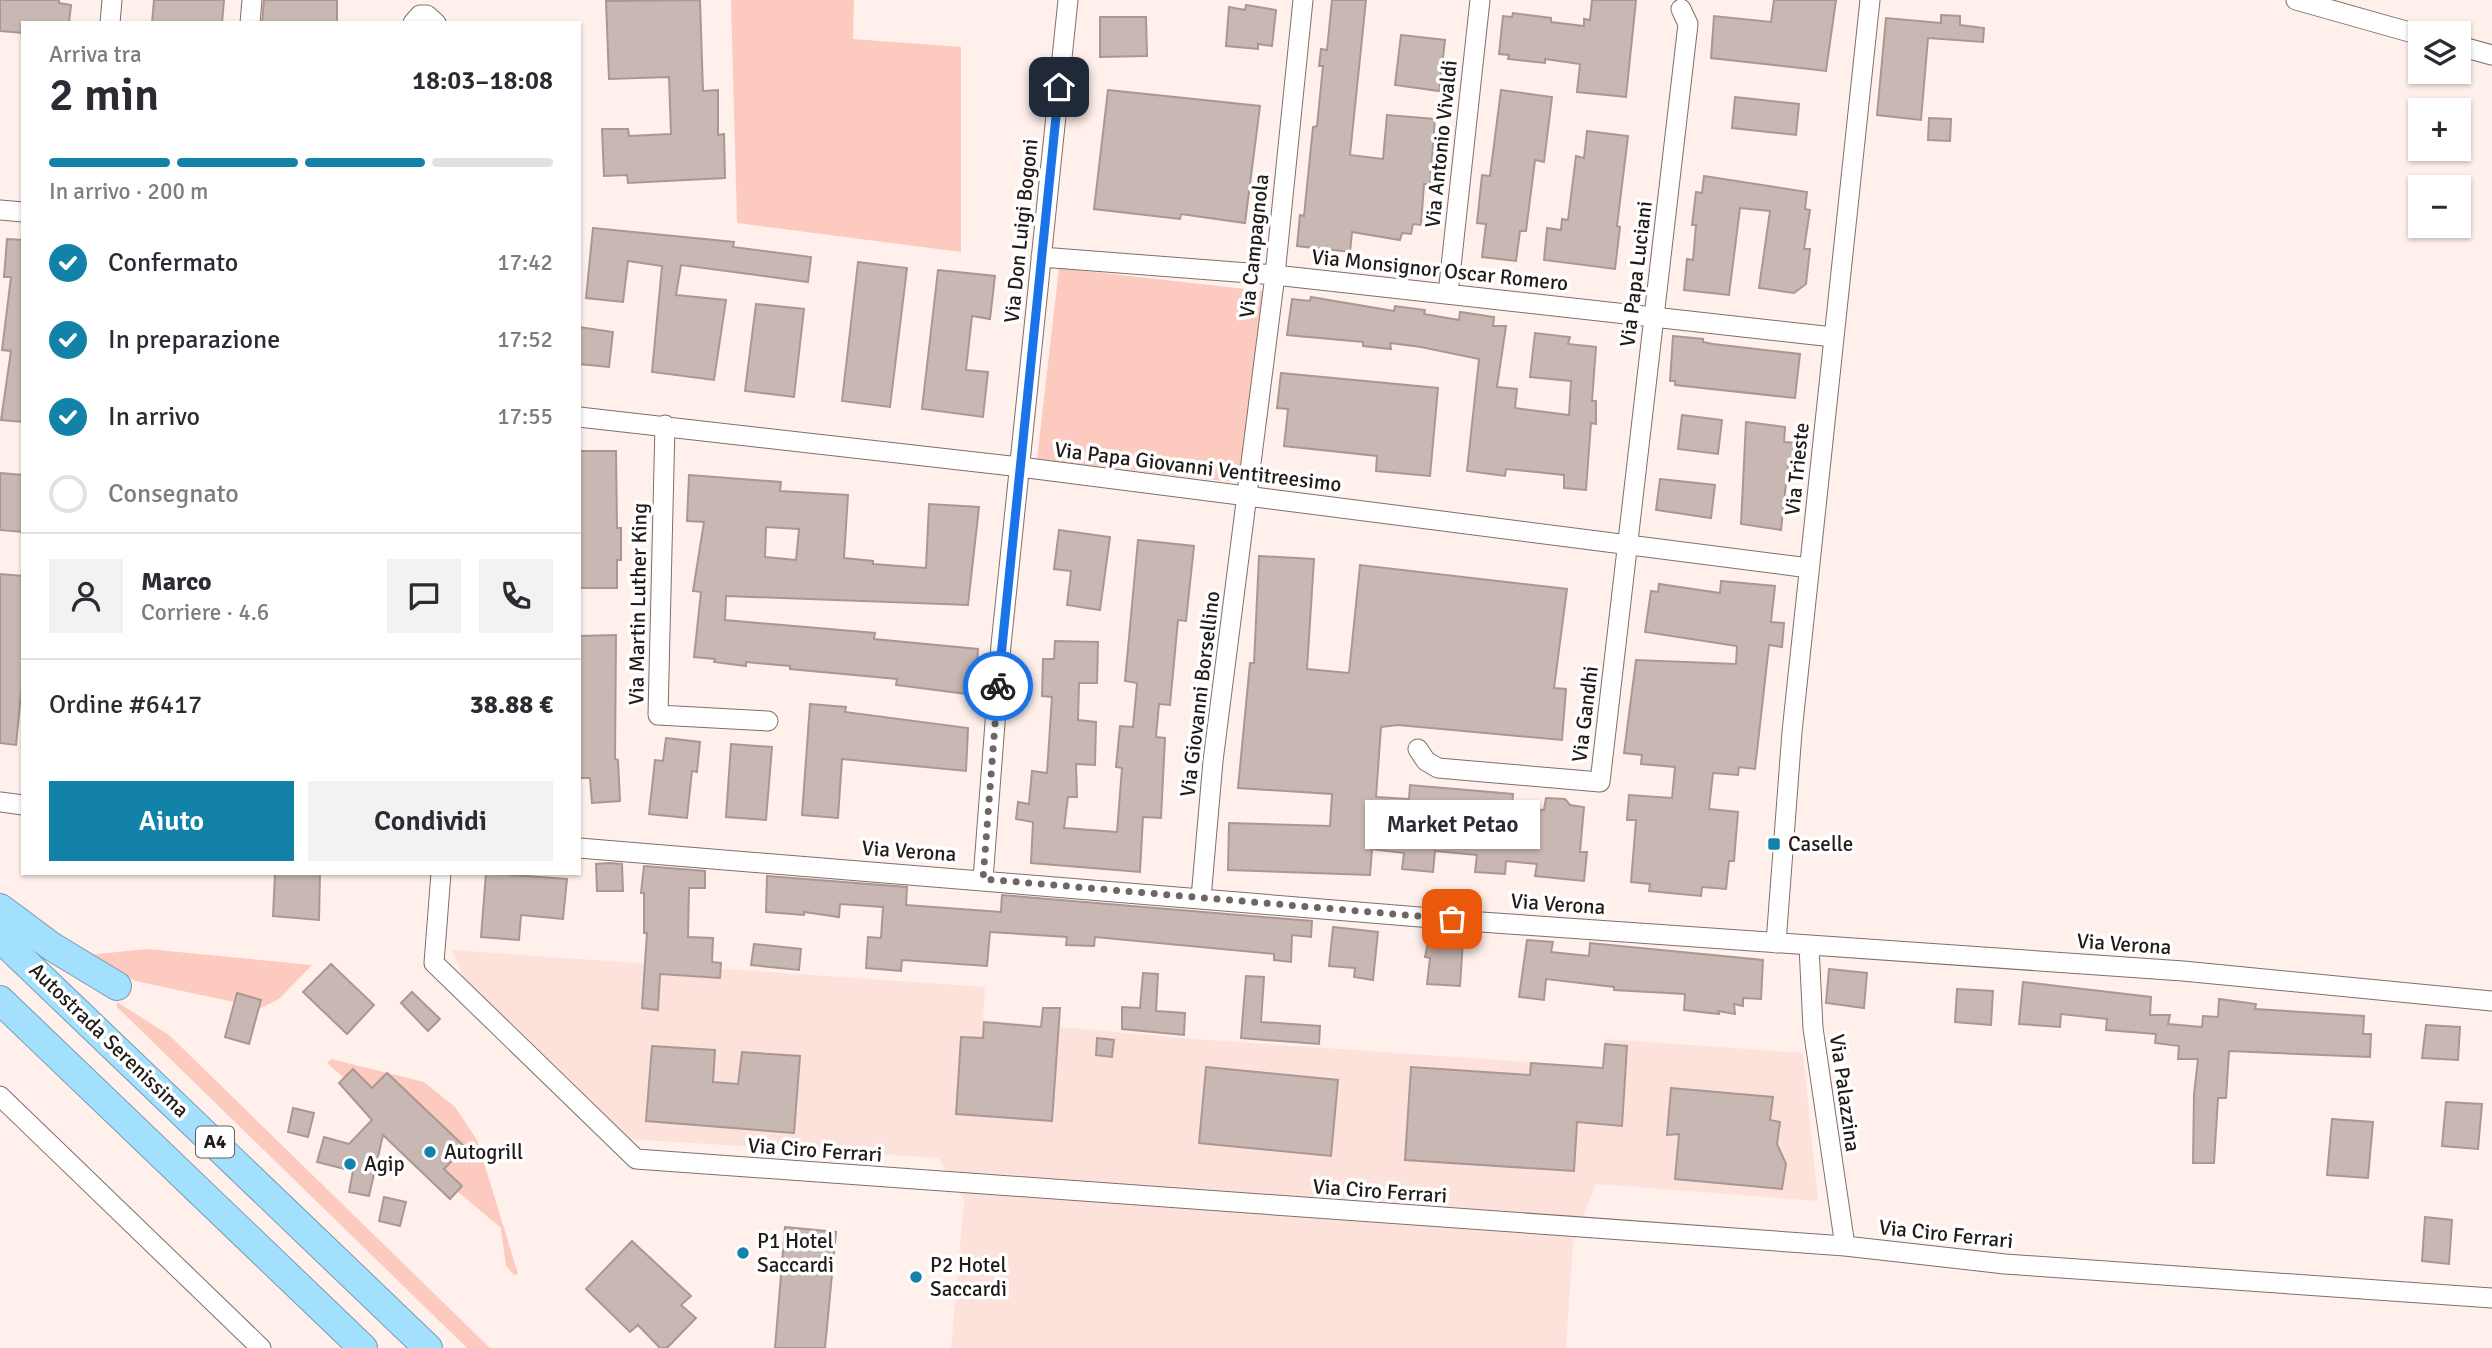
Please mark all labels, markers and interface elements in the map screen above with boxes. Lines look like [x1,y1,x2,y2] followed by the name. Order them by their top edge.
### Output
[2408,21,2471,238] map controls
[2408,21,2471,84] button: layers
[49,40,142,69] text: Arriva tra
[1029,57,1089,117] pin
[1419,59,1463,229] street label: Via Antonio Vivaldi
[412,65,553,97] text: 18:03–18:08
[49,67,159,123] text: 2 min
[1040,68,1078,106] icon: home
[2408,98,2471,161] button: +
[998,138,1044,324] street label: Via Don Luigi Bogoni
[1233,173,1275,319] street label: Via Campagnola
[2408,175,2471,238] button: −
[49,177,208,206] text: In arrivo · 200 m
[1614,199,1658,349] street label: Via Papa Luciani
[49,244,87,282] icon: check
[1310,244,1570,296] street label: Via Monsignor Oscar Romero
[108,247,238,279] text: Confermato
[497,248,553,277] text: 17:42
[49,321,87,359] icon: check
[108,324,280,356] text: In preparazione
[497,325,553,354] text: 17:52
[49,398,87,436] icon: check
[108,401,200,433] text: In arrivo
[497,402,553,431] text: 17:55
[1779,421,1815,517] street label: Via Trieste
[1053,436,1343,498] street label: Via Papa Giovanni Ventitreesimo
[108,478,239,510] text: Consegnato
[623,503,653,705] street label: Via Martin Luther King
[49,559,123,633] button: person
[387,559,461,633] button: chat
[479,559,553,633] button: phone
[141,566,212,598] text: Marco
[1174,589,1226,799] street label: Via Giovanni Borsellino
[141,598,269,627] text: Corriere · 4.6
[963,651,1033,721] courier
[1566,664,1604,764] street label: Via Gandhi
[979,667,1017,705] icon: bike
[49,689,202,721] text: Ordine #6417
[470,689,553,721] text: 38.88 €
[49,781,294,861] button: Aiuto
[308,781,553,861] button: Condividi
[1364,800,1540,849] callout: Market Petao
[1387,810,1518,839] text: Market Petao
[1788,831,1853,857] place label: Caselle
[861,835,957,867] street label: Via Verona
[1766,836,1782,852] marker: Caselle
[1510,888,1606,920] street label: Via Verona
[1422,889,1482,949] pin
[1433,900,1471,938] icon: bag
[2076,928,2172,960] street label: Via Verona
[24,957,194,1123] street label: Autostrada Serenissima
[1824,1033,1866,1153] street label: Via Palazzina
[196,1126,234,1158] road number: A4
[747,1132,883,1168] street label: Via Ciro Ferrari
[444,1139,523,1165] place label: Autogrill
[422,1144,438,1160] marker: Autogrill
[364,1151,405,1177] place label: Agip
[342,1156,358,1172] marker: Agip
[1312,1173,1448,1209] street label: Via Ciro Ferrari
[1878,1214,2014,1254] street label: Via Ciro Ferrari
[757,1228,834,1278] place label: P1 Hotel Saccardi
[735,1245,751,1261] marker: P1 Hotel Saccardi
[930,1252,1007,1302] place label: P2 Hotel Saccardi
[908,1269,924,1285] marker: P2 Hotel Saccardi

